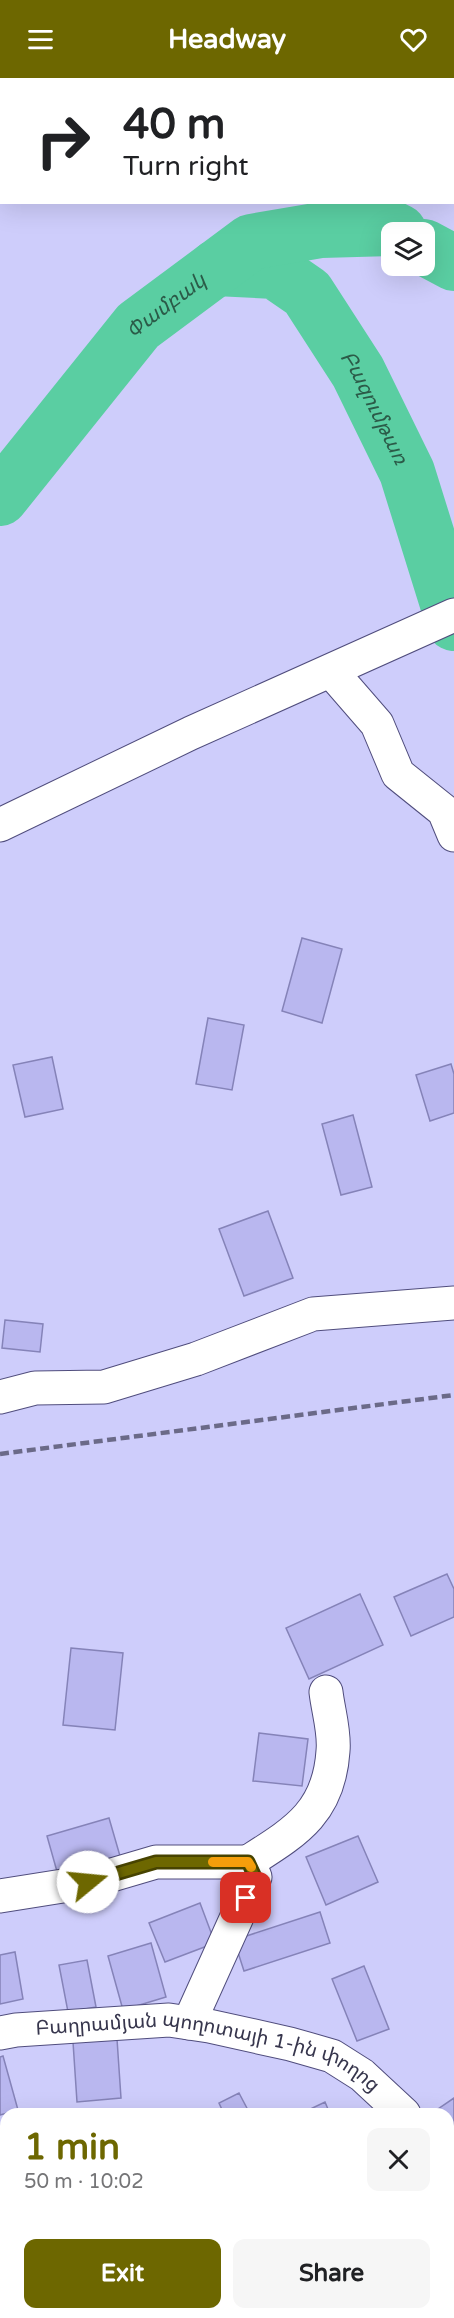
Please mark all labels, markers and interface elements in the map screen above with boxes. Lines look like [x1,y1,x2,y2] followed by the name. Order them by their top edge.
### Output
[24,23,57,56] icon: menu
[168,23,286,56] text: Headway
[397,23,430,56] icon: heart
[123,99,225,150] text: 40 m
[24,102,102,180] icon: right
[123,150,249,183] text: Turn right
[381,222,435,276] map controls
[381,222,435,276] button: layers
[121,267,212,343] water label: Փամբակ
[335,346,414,469] water label: Բազումթառ
[56,1850,120,1914] position arrow
[220,1872,271,1923] pin
[229,1881,262,1914] icon: arrive
[35,2007,385,2097] street label: Բաղրամյան պողոտայի 1-ին փողոց
[24,2126,120,2169] text: 1 min
[367,2128,430,2191] button: close
[24,2170,144,2194] text: 50 m · 10:02
[24,2239,221,2308] button: Exit
[233,2239,430,2308] button: Share

